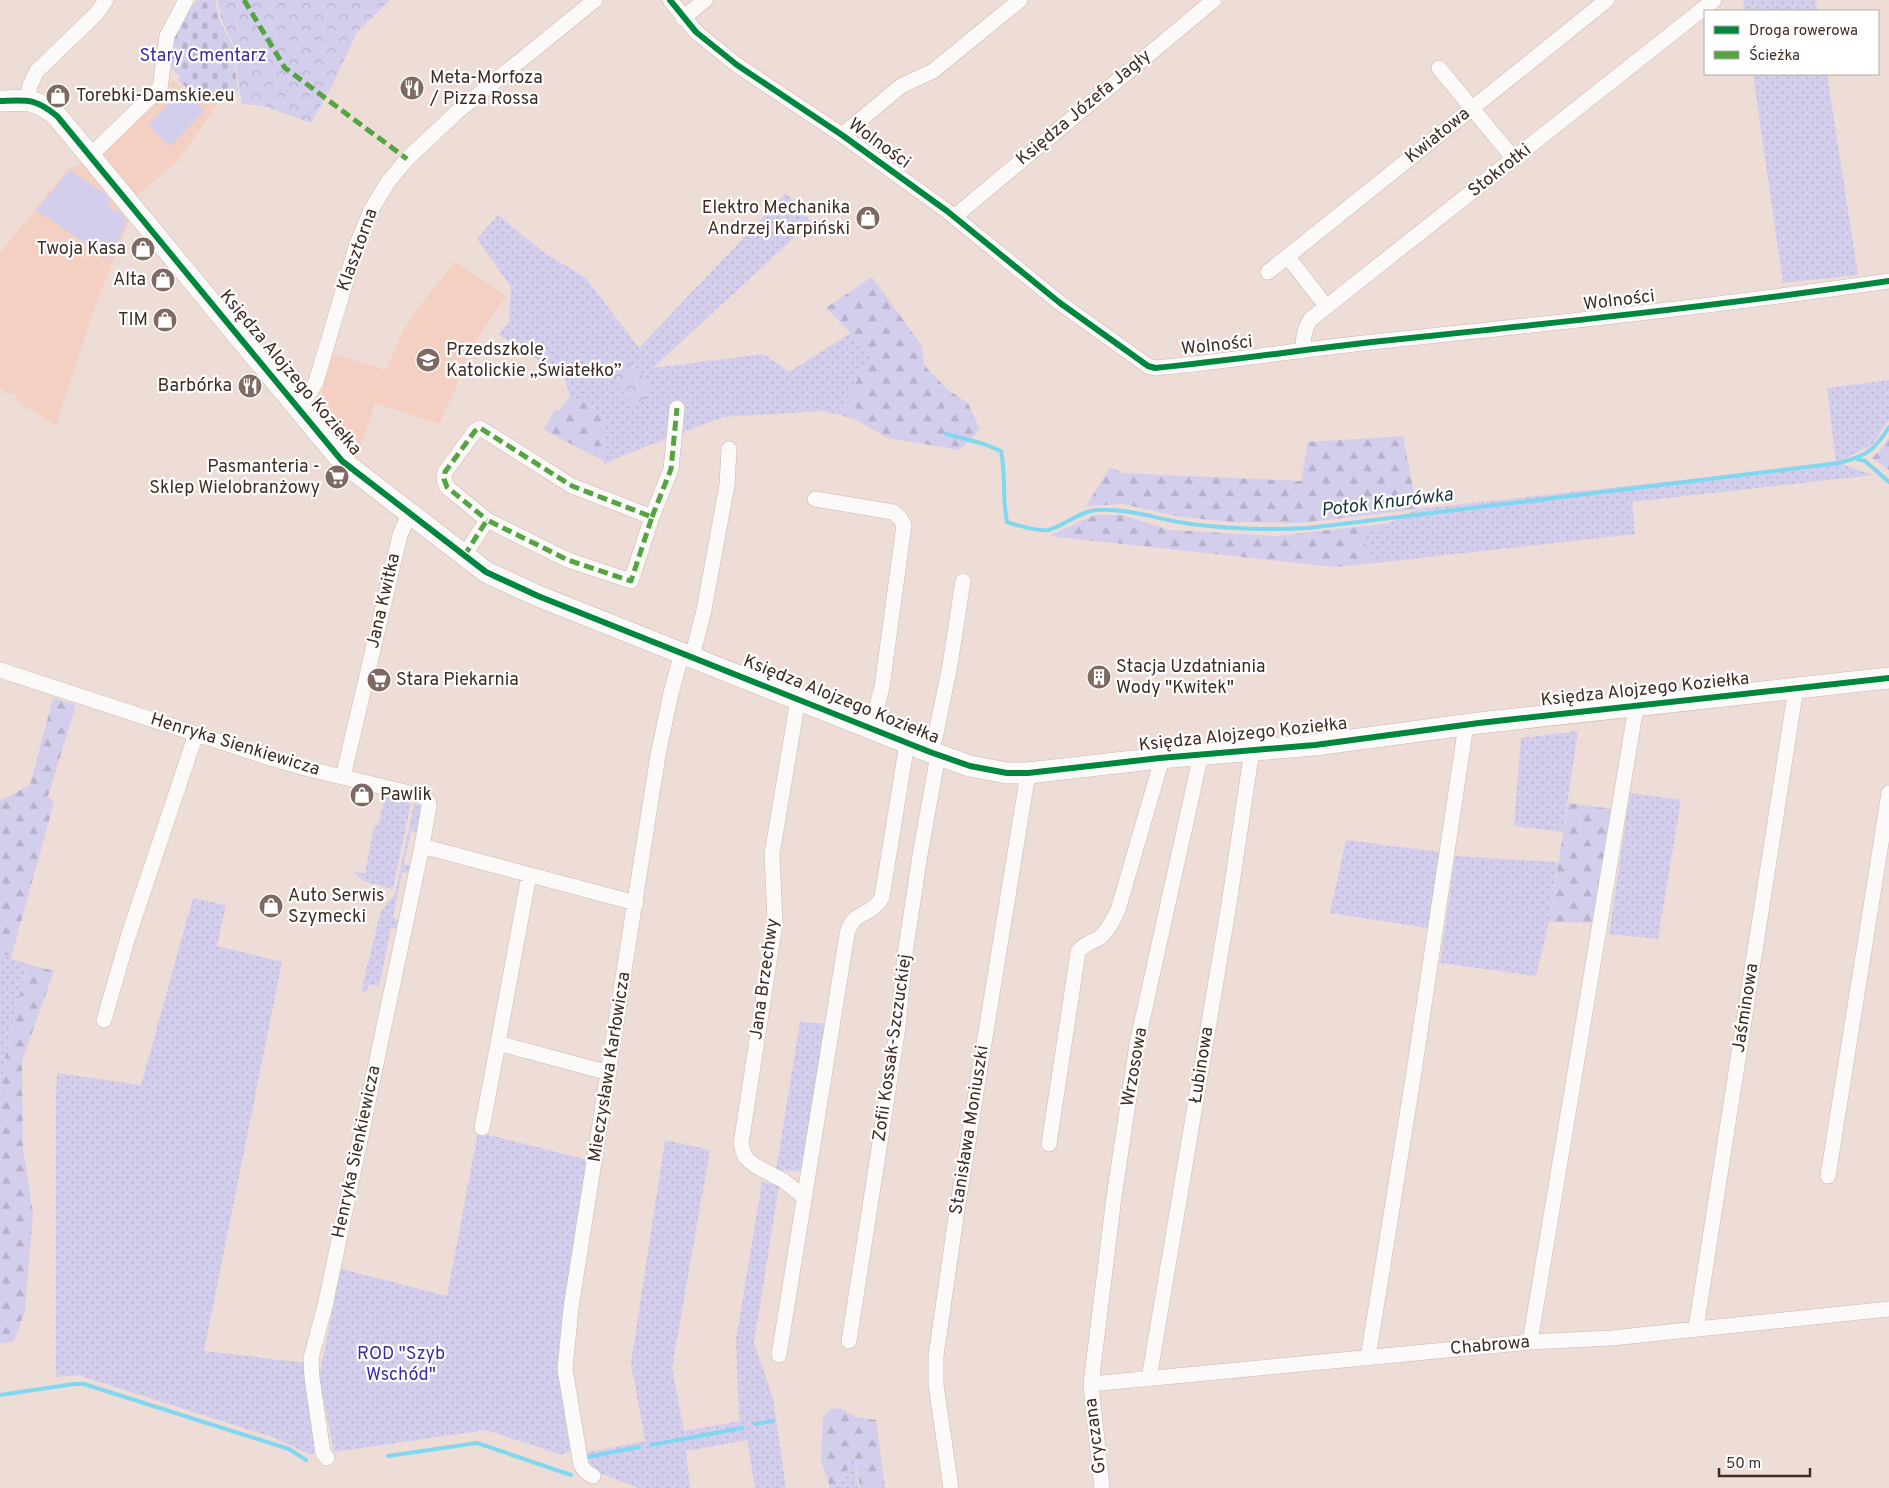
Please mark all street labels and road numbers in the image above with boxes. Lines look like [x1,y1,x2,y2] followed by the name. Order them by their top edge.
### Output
[1012,45,1156,171] street label: Księdza Józefa Jagły
[1401,103,1475,169] street label: Kwiatowa
[843,114,915,174] street label: Wolności
[1464,139,1536,203] street label: Stokrotki
[332,205,384,295] street label: Klasztorna
[214,285,366,461] street label: Księdza Alojzego Koziełka
[1582,285,1656,317] street label: Wolności
[1180,331,1254,361] street label: Wolności
[362,551,406,651] street label: Jana Kwitka
[740,650,942,750] street label: Księdza Alojzego Koziełka
[1540,668,1750,712] street label: Księdza Alojzego Koziełka
[147,708,323,782] street label: Henryka Sienkiewicza
[1138,713,1348,757] street label: Księdza Alojzego Koziełka
[745,917,785,1041] street label: Jana Brzechwy
[868,953,918,1143] street label: Zofii Kossak-Szczuckiej
[1728,962,1764,1054] street label: Jaśminowa
[584,970,636,1164] street label: Mieczysława Karłowicza
[1185,1025,1219,1105] street label: Łubinowa
[1117,1026,1153,1108] street label: Wrzosowa
[945,1044,995,1216] street label: Stanisława Moniuszki
[327,1063,387,1241] street label: Henryka Sienkiewicza
[1449,1331,1531,1361] street label: Chabrowa
[1080,1397,1112,1475] street label: Gryczana

